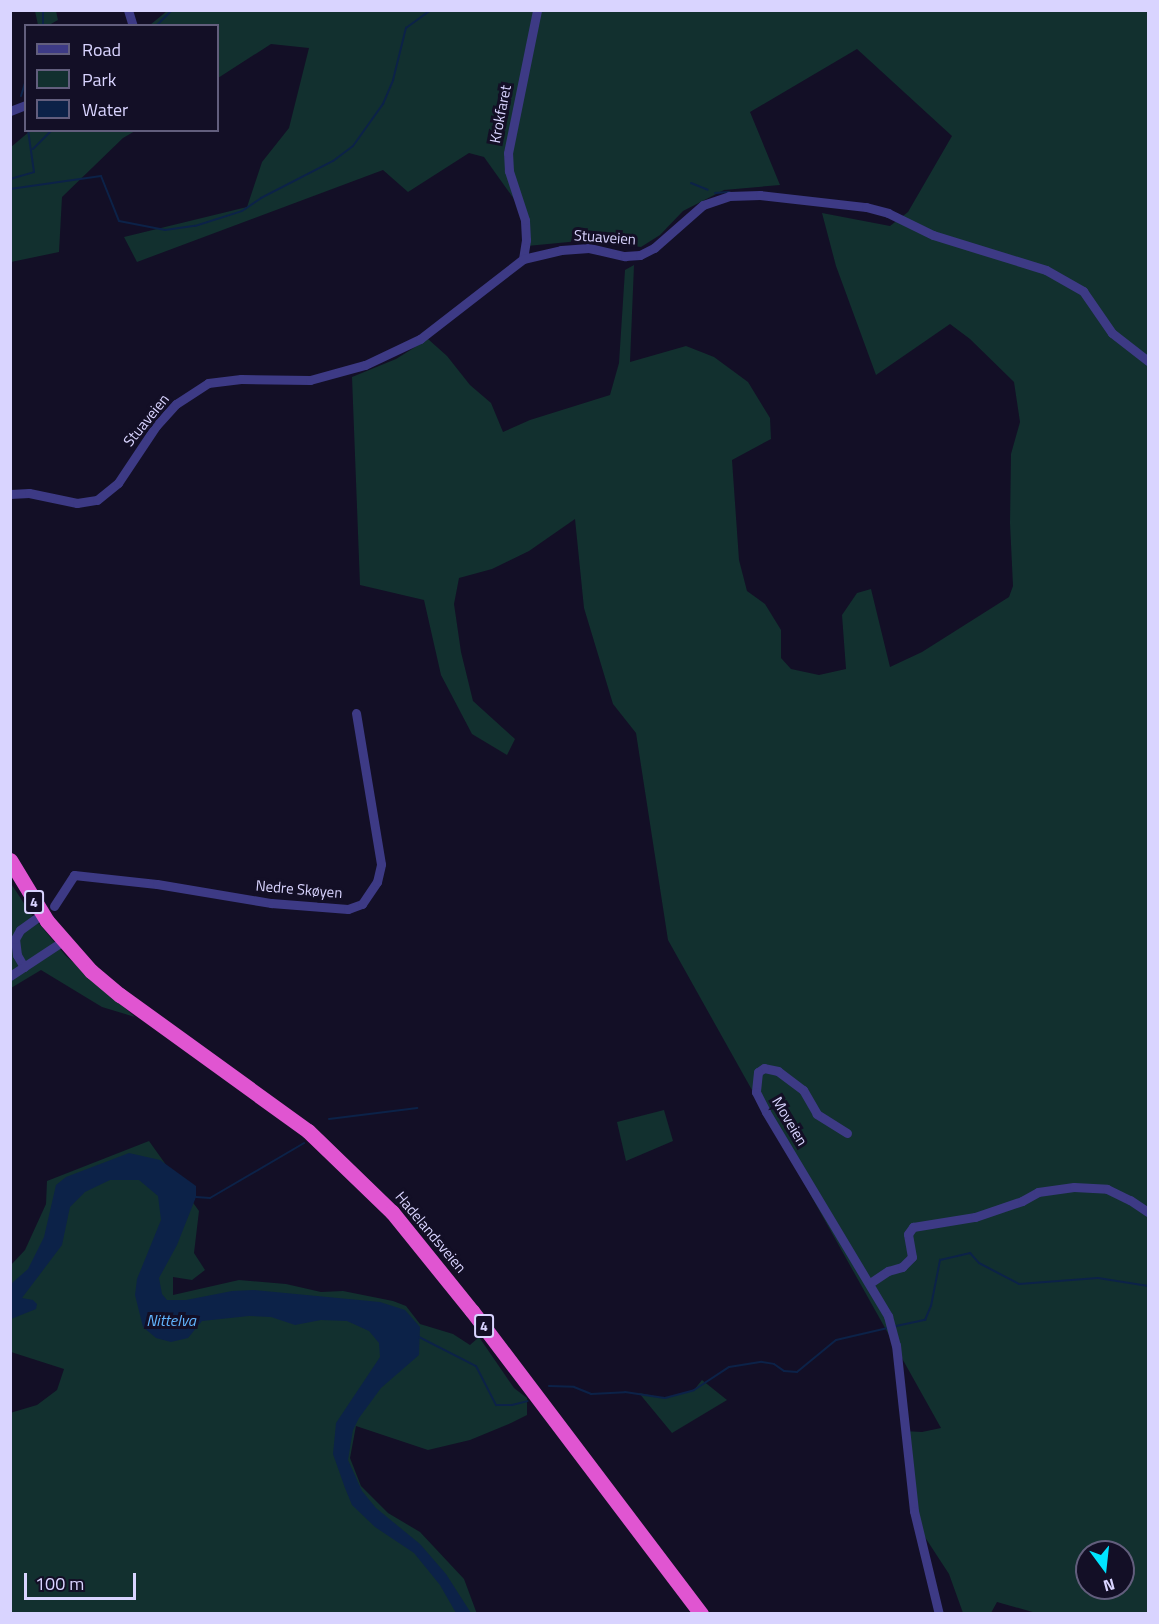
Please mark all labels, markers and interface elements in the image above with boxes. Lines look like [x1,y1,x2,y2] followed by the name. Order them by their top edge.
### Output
[24,24,219,132] legend
[82,36,121,63] text: Road
[82,66,116,93] text: Park
[486,83,514,145] street label: Krokfaret
[82,96,128,123] text: Water
[573,226,637,248] street label: Stuaveien
[119,390,173,450] street label: Stuaveien
[255,876,343,902] street label: Nedre Skøyen
[24,891,44,913] road number: 4
[768,1093,812,1149] street label: Moveien
[392,1188,470,1276] street label: Hadelandsveien
[146,1310,196,1330] water label: Nittelva
[474,1315,494,1337] road number: 4
[1075,1540,1135,1600] north arrow
[27,1561,140,1599] scale bar
[35,1570,84,1597] text: 100 m
[1101,1572,1118,1598] text: N

